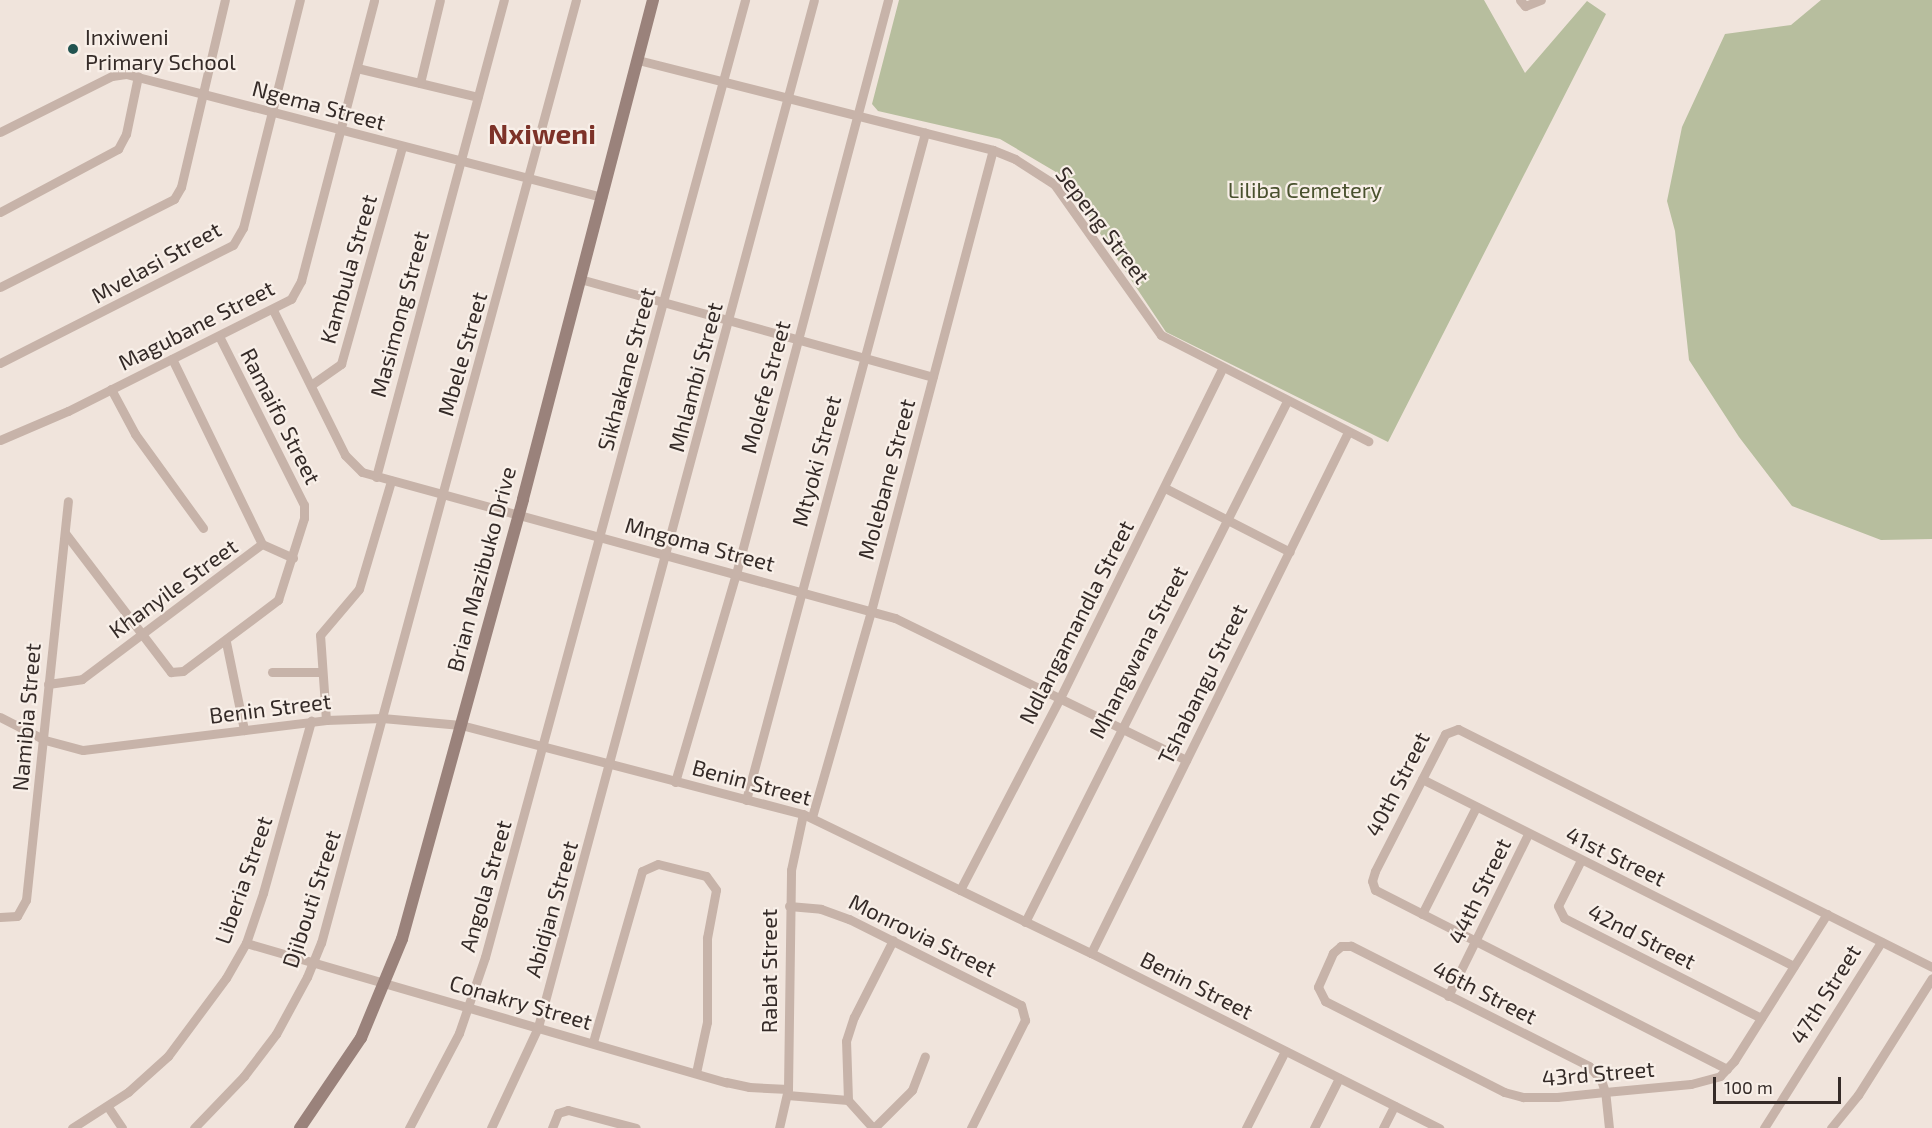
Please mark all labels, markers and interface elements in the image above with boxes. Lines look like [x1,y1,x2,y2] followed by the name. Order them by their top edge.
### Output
[85,23,236,74] place label: Inxiweni Primary School
[66,42,80,56] marker: Inxiweni Primary School
[249,75,389,135] street label: Ngema Street
[488,116,596,150] district label: Nxiweni
[1050,161,1156,289] street label: Sepeng Street
[1228,177,1382,203] park label: Liliba Cemetery
[314,191,382,347] street label: Kambula Street
[87,216,225,308] street label: Mvelasi Street
[364,228,434,400] street label: Masimong Street
[114,274,278,376] street label: Magubane Street
[592,285,660,453] street label: Sikhakane Street
[432,289,492,419] street label: Mbele Street
[662,299,728,455] street label: Mhlambi Street
[735,318,795,456] street label: Molefe Street
[235,344,327,488] street label: Ramaifo Street
[786,393,846,529] street label: Mtyoki Street
[852,396,920,562] street label: Molebane Street
[441,464,521,674] street label: Brian Mazibuko Drive
[622,511,778,577] street label: Mngoma Street
[1013,516,1139,728] street label: Ndlangamandla Street
[104,533,242,643] street label: Khanyile Street
[1083,561,1193,743] street label: Mhangwana Street
[1152,600,1252,768] street label: Tshabangu Street
[6,642,46,792] street label: Namibia Street
[208,687,332,729] street label: Benin Street
[1359,727,1435,841] street label: 40th Street
[689,753,815,811] street label: Benin Street
[209,813,277,947] street label: Liberia Street
[454,817,516,955] street label: Angola Street
[1562,820,1670,892] street label: 41st Street
[276,827,346,971] street label: Djibouti Street
[1442,834,1516,948] street label: 44th Street
[519,838,583,980] street label: Abidjan Street
[845,888,1001,982] street label: Monrovia Street
[1584,898,1700,974] street label: 42nd Street
[756,909,782,1033] street label: Rabat Street
[1784,940,1866,1048] street label: 47th Street
[1136,945,1258,1025] street label: Benin Street
[1429,955,1541,1029] street label: 46th Street
[446,969,596,1035] street label: Conakry Street
[1541,1055,1655,1091] street label: 43rd Street
[1716,1065,1844,1103] scale bar
[1724,1076,1773,1098] text: 100 m

